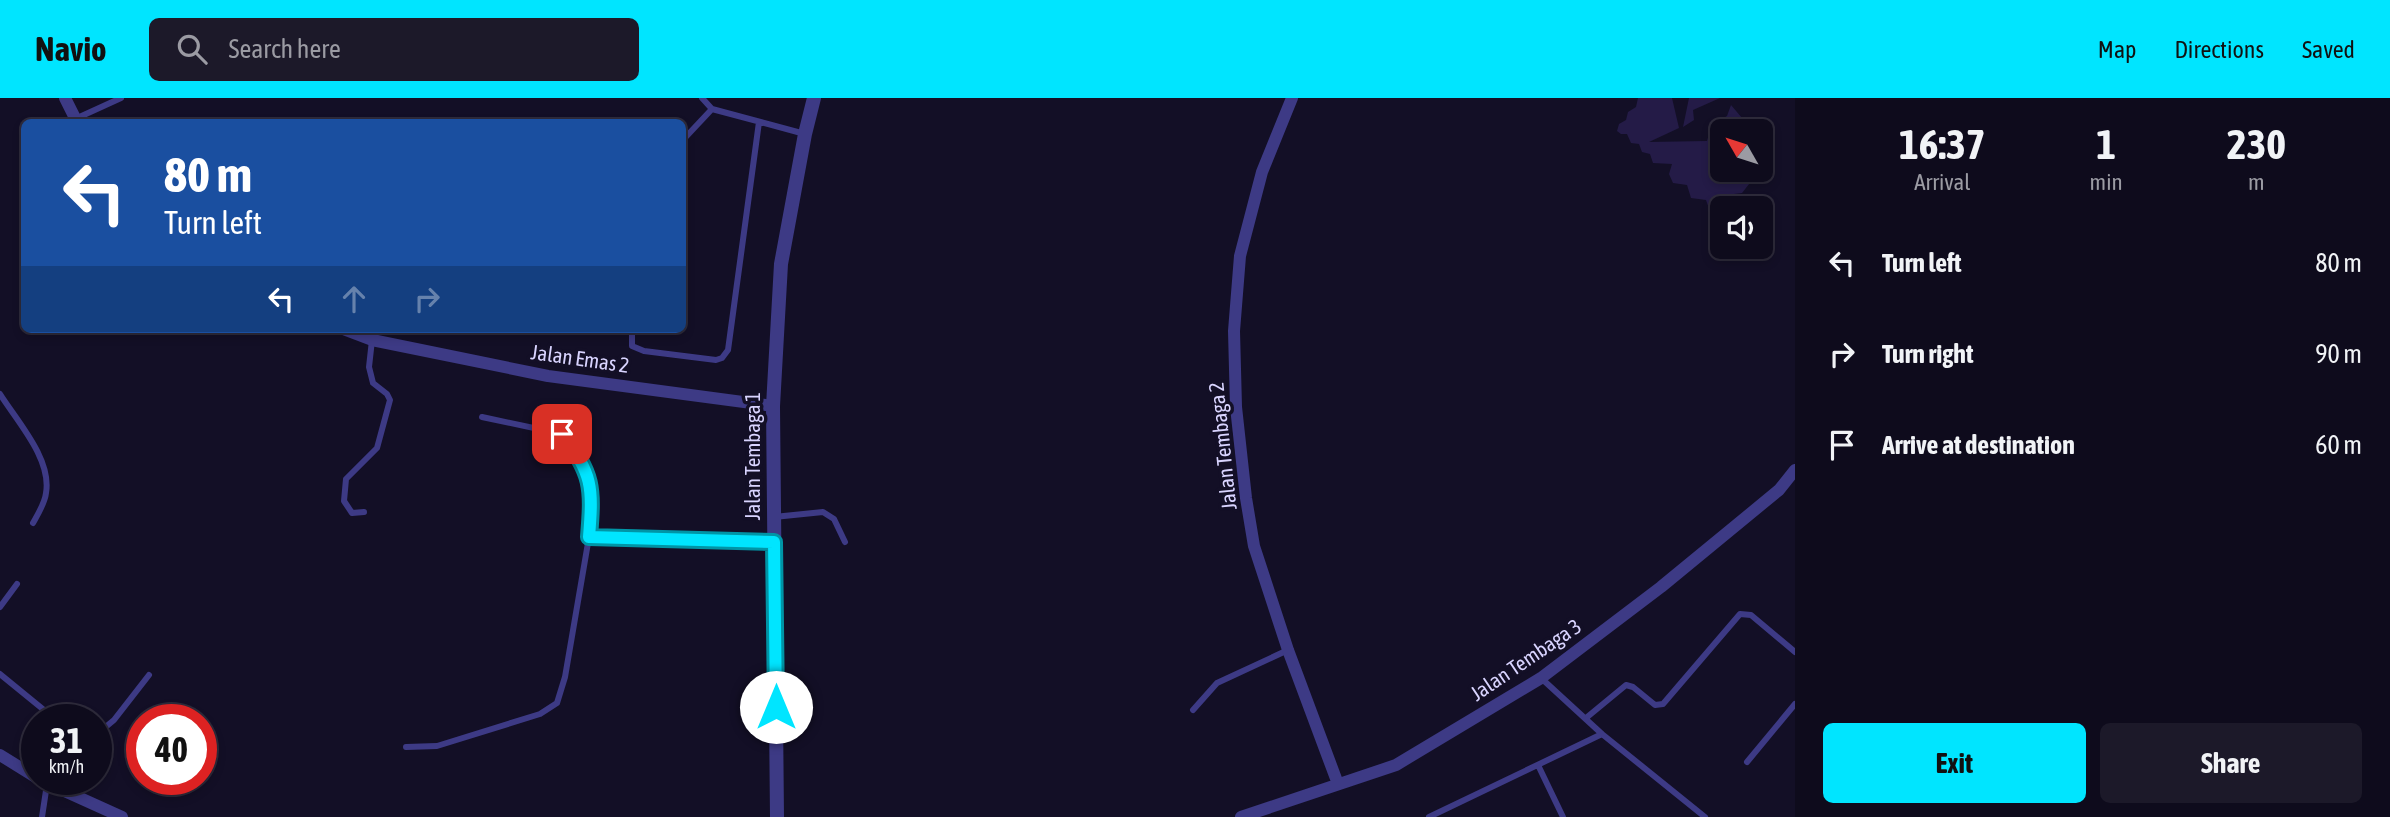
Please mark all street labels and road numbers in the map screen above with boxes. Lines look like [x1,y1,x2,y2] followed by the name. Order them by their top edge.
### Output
[530,339,631,377] street label: Jalan Emas 2
[1203,381,1241,511] street label: Jalan Tembaga 2
[740,392,764,520] street label: Jalan Tembaga 1
[1466,613,1585,705] street label: Jalan Tembaga 3

